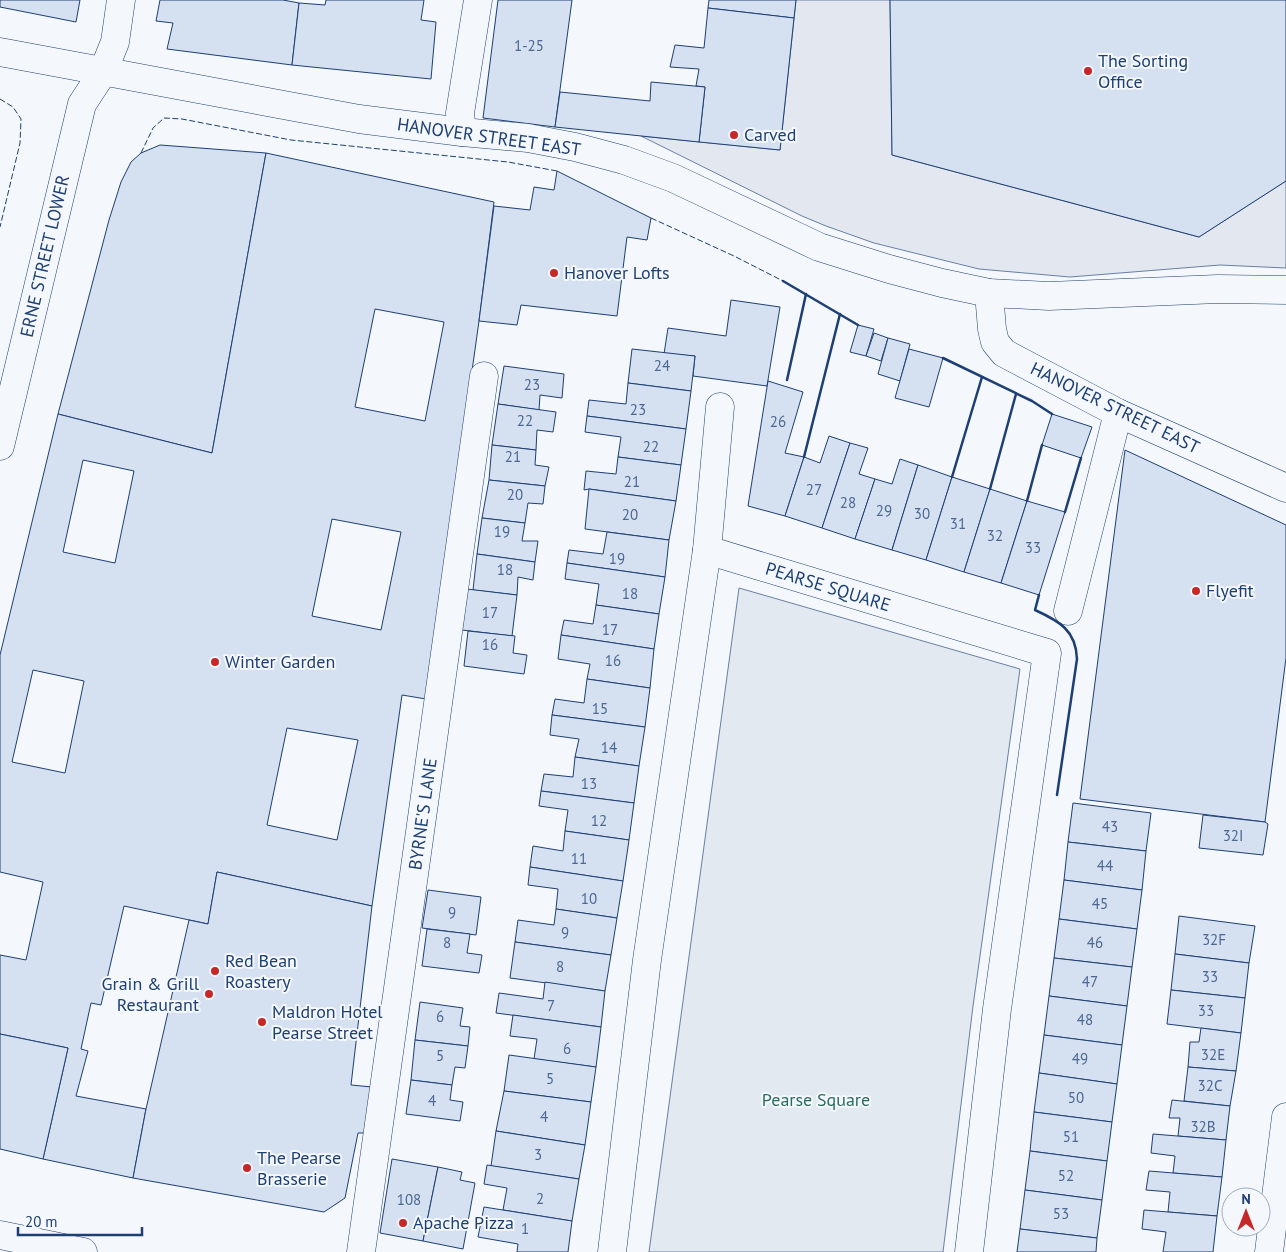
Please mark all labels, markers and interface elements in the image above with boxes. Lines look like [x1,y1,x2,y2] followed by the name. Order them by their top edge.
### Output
[514,36,544,55] house number: 1-25
[1098,49,1188,93] place label: The Sorting Office
[1082,65,1094,77] marker: The Sorting Office
[396,112,582,161] street label: HANOVER STREET EAST
[744,123,796,146] place label: Carved
[728,129,740,141] marker: Carved
[15,172,74,339] street label: ERNE STREET LOWER
[564,261,670,284] place label: Hanover Lofts
[548,267,560,279] marker: Hanover Lofts
[654,356,670,375] house number: 24
[1027,357,1204,459] street label: HANOVER STREET EAST
[524,375,540,394] house number: 23
[630,400,646,419] house number: 23
[517,411,533,430] house number: 22
[770,412,786,431] house number: 26
[643,437,659,456] house number: 22
[505,447,521,466] house number: 21
[624,472,640,491] house number: 21
[806,480,822,499] house number: 27
[507,485,523,504] house number: 20
[840,493,856,512] house number: 28
[876,501,892,520] house number: 29
[914,504,930,523] house number: 30
[622,505,638,524] house number: 20
[950,514,966,533] house number: 31
[494,522,510,541] house number: 19
[987,526,1003,545] house number: 32
[1025,538,1041,557] house number: 33
[609,549,625,568] house number: 19
[763,557,893,616] street label: PEARSE SQUARE
[497,560,513,579] house number: 18
[1206,579,1254,602] place label: Flyefit
[622,584,638,603] house number: 18
[1190,585,1202,597] marker: Flyefit
[482,603,498,622] house number: 17
[602,620,618,639] house number: 17
[482,635,498,654] house number: 16
[225,650,335,673] place label: Winter Garden
[605,651,621,670] house number: 16
[209,656,221,668] marker: Winter Garden
[592,699,608,718] house number: 15
[601,738,617,757] house number: 14
[403,756,442,871] street label: BYRNE'S LANE
[581,774,597,793] house number: 13
[591,811,607,830] house number: 12
[1102,817,1118,836] house number: 43
[1223,826,1243,845] house number: 32I
[571,849,587,868] house number: 11
[1097,856,1113,875] house number: 44
[581,889,597,908] house number: 10
[1092,894,1108,913] house number: 45
[448,903,456,922] house number: 9
[561,923,569,942] house number: 9
[1202,930,1226,949] house number: 32F
[443,933,451,952] house number: 8
[1087,933,1103,952] house number: 46
[225,949,297,993] place label: Red Bean Roastery
[556,957,564,976] house number: 8
[209,965,221,977] marker: Red Bean Roastery
[1202,967,1218,986] house number: 33
[102,972,200,1016] place label: Grain & Grill Restaurant
[1082,972,1098,991] house number: 47
[203,988,215,1000] marker: Grain & Grill Restaurant
[547,996,555,1015] house number: 7
[272,1000,383,1044] place label: Maldron Hotel Pearse Street
[1198,1001,1214,1020] house number: 33
[436,1007,444,1026] house number: 6
[1077,1010,1093,1029] house number: 48
[256,1016,268,1028] marker: Maldron Hotel Pearse Street
[563,1039,571,1058] house number: 6
[1201,1045,1225,1064] house number: 32E
[436,1046,444,1065] house number: 5
[1072,1049,1088,1068] house number: 49
[546,1069,554,1088] house number: 5
[1198,1076,1222,1095] house number: 32C
[762,1088,870,1111] park label: Pearse Square
[1068,1088,1084,1107] house number: 50
[428,1091,436,1110] house number: 4
[540,1107,548,1126] house number: 4
[1190,1117,1216,1136] house number: 32B
[1063,1127,1079,1146] house number: 51
[534,1145,542,1164] house number: 3
[257,1146,341,1190] place label: The Pearse Brasserie
[241,1162,253,1174] marker: The Pearse Brasserie
[1058,1166,1074,1185] house number: 52
[1221,1187,1271,1237] north arrow
[536,1189,544,1208] house number: 2
[397,1190,421,1209] house number: 108
[1241,1190,1251,1208] text: N
[18,1204,141,1236] scale bar
[1053,1204,1069,1223] house number: 53
[413,1211,514,1234] place label: Apache Pizza
[25,1212,58,1231] text: 20 m
[397,1217,409,1229] marker: Apache Pizza
[521,1219,529,1238] house number: 1

